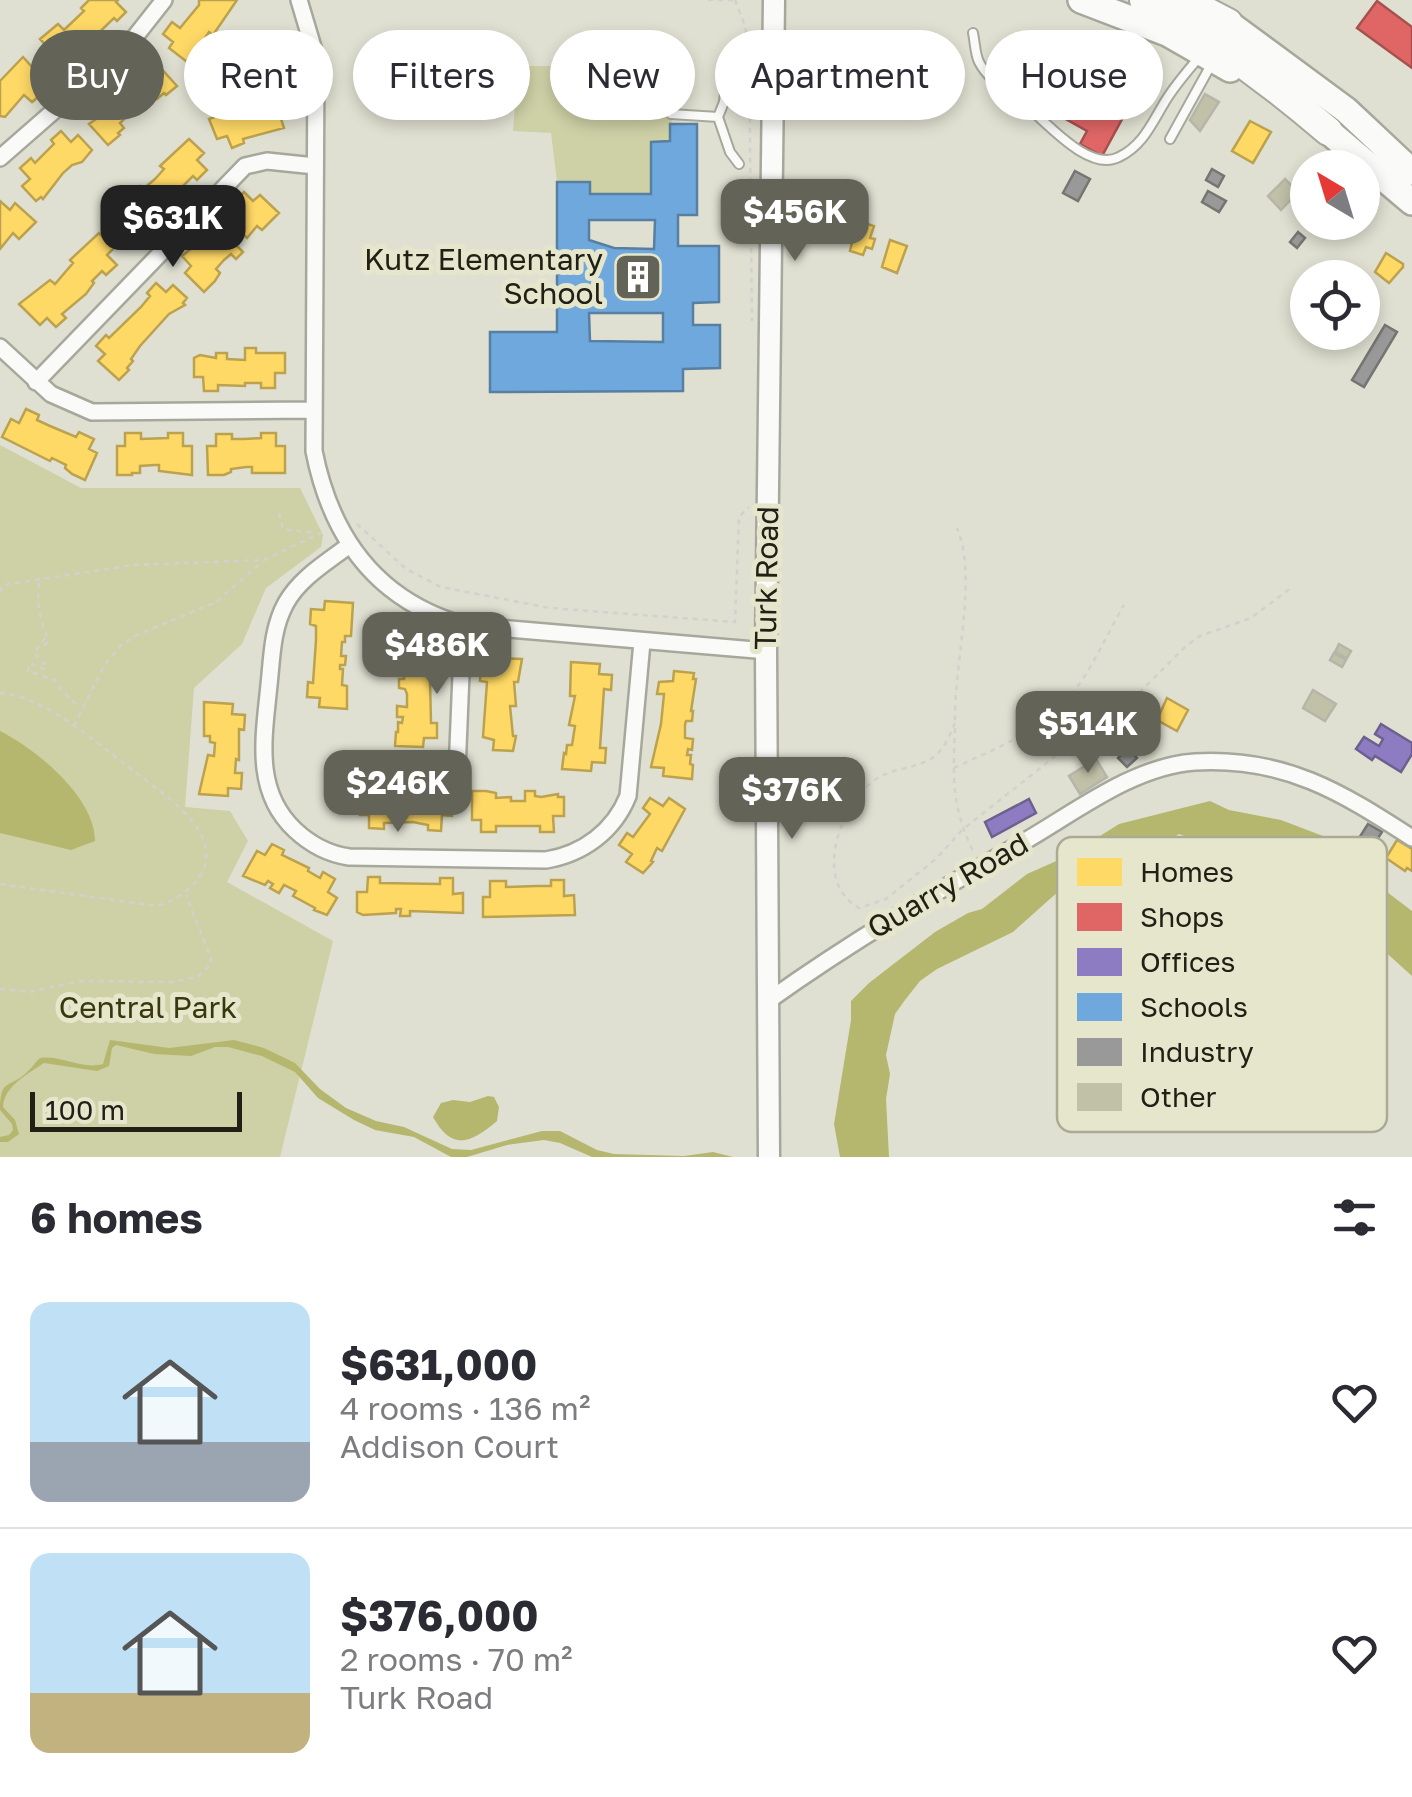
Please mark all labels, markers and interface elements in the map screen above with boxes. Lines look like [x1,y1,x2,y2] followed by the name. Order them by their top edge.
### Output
[30,30,164,120] chip: Buy
[184,30,333,120] chip: Rent
[353,30,530,120] chip: Filters
[550,30,695,120] chip: New
[715,30,965,120] chip: Apartment
[985,30,1163,120] chip: House
[1290,150,1380,240] north arrow
[1290,150,1380,350] map controls
[725,179,865,264] pin: $456K
[103,185,243,270] pin: $631K
[743,192,847,230] text: $456K
[123,198,223,236] text: $631K
[364,241,603,311] place label: Kutz Elementary School
[612,251,664,303] building icon: Kutz Elementary School
[1290,260,1380,350] button: locate
[747,506,785,650] street label: Turk Road
[367,612,507,697] pin: $486K
[384,625,490,663] text: $486K
[1018,691,1158,776] pin: $514K
[1038,704,1138,742] text: $514K
[328,750,468,835] pin: $246K
[722,757,862,842] pin: $376K
[346,763,450,801] text: $246K
[741,770,843,808] text: $376K
[861,825,1034,946] street label: Quarry Road
[1057,837,1387,1132] legend
[1140,855,1234,888] text: Homes
[1140,900,1224,933] text: Shops
[1140,945,1235,978] text: Offices
[59,989,237,1025] park label: Central Park
[1140,990,1248,1023] text: Schools
[1140,1035,1254,1068] text: Industry
[1140,1080,1216,1113] text: Other
[30,1087,242,1132] scale bar
[45,1093,125,1126] text: 100 m
[1327,1190,1382,1245] icon: filters
[30,1192,203,1242] text: 6 homes
[340,1339,537,1389] text: $631,000
[110,1342,230,1462] icon: home
[1327,1375,1382,1430] icon: heart
[340,1389,590,1427] text: 4 rooms · 136 m²
[340,1427,559,1465] text: Addison Court
[340,1590,539,1640] text: $376,000
[110,1593,230,1713] icon: home
[1327,1626,1382,1681] icon: heart
[340,1640,573,1678] text: 2 rooms · 70 m²
[340,1678,493,1716] text: Turk Road

